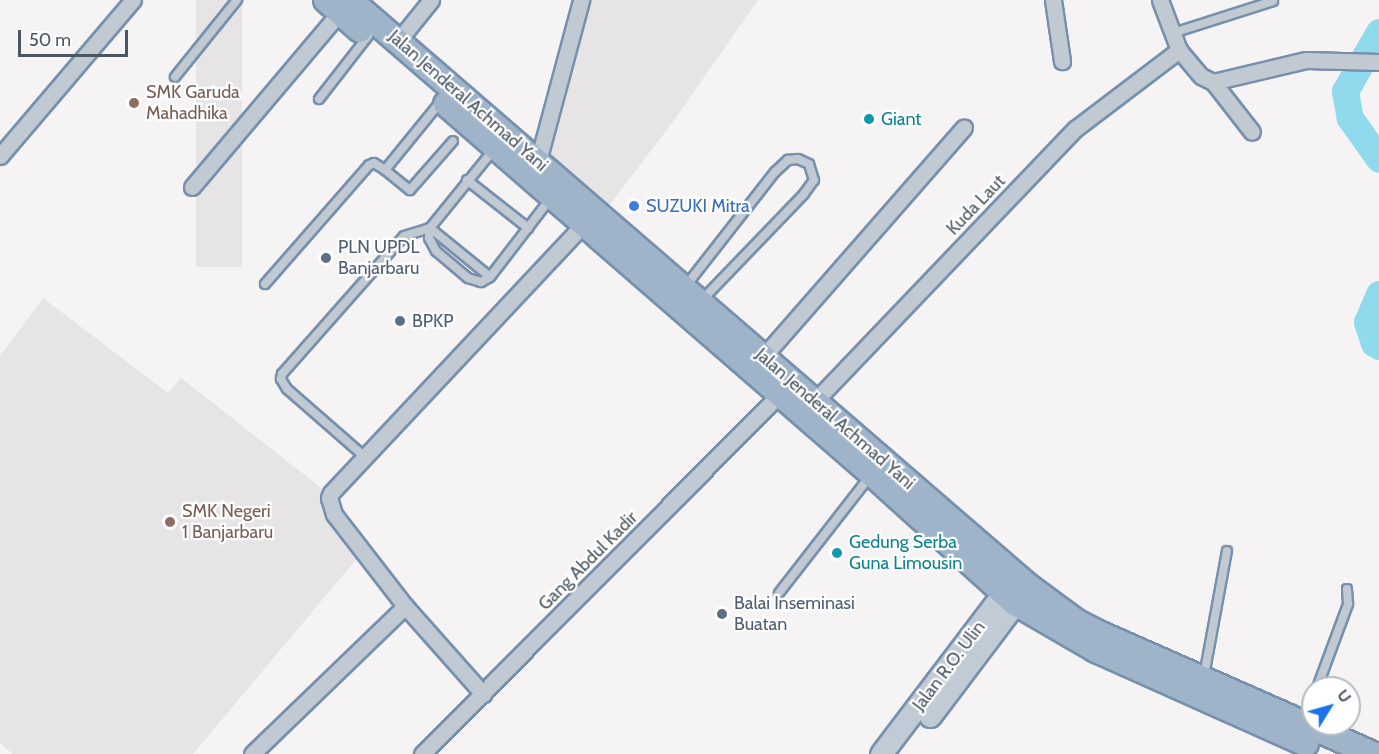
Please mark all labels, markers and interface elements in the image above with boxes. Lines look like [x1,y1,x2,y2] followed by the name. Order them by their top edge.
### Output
[21,18,130,56] scale bar
[384,26,552,176] street label: Jalan Jenderal Achmad Yani
[29,29,71,51] text: 50 m
[146,82,240,124] place label: SMK Garuda Mahadhika
[127,96,141,110] marker: SMK Garuda Mahadhika
[881,108,921,130] place label: Giant
[862,112,876,126] marker: Giant
[942,171,1010,239] street label: Kuda Laut
[646,195,750,217] place label: SUZUKI Mitra
[627,199,641,213] marker: SUZUKI Mitra
[338,237,419,280] place label: PLN UPDL Banjarbaru
[319,251,333,265] marker: PLN UPDL Banjarbaru
[412,310,454,332] place label: BPKP
[393,314,407,328] marker: BPKP
[751,344,919,494] street label: Jalan Jenderal Achmad Yani
[182,501,273,544] place label: SMK Negeri 1 Banjarbaru
[534,507,642,615] street label: Gang Abdul Kadir
[163,515,177,529] marker: SMK Negeri 1 Banjarbaru
[849,532,962,574] place label: Gedung Serba Guna Limousin
[830,546,844,560] marker: Gedung Serba Guna Limousin
[734,593,855,636] place label: Balai Inseminasi Buatan
[715,607,729,621] marker: Balai Inseminasi Buatan
[908,617,990,715] street label: Jalan R.O. Ulin
[1301,676,1361,736] north arrow
[1333,686,1355,706] text: U

